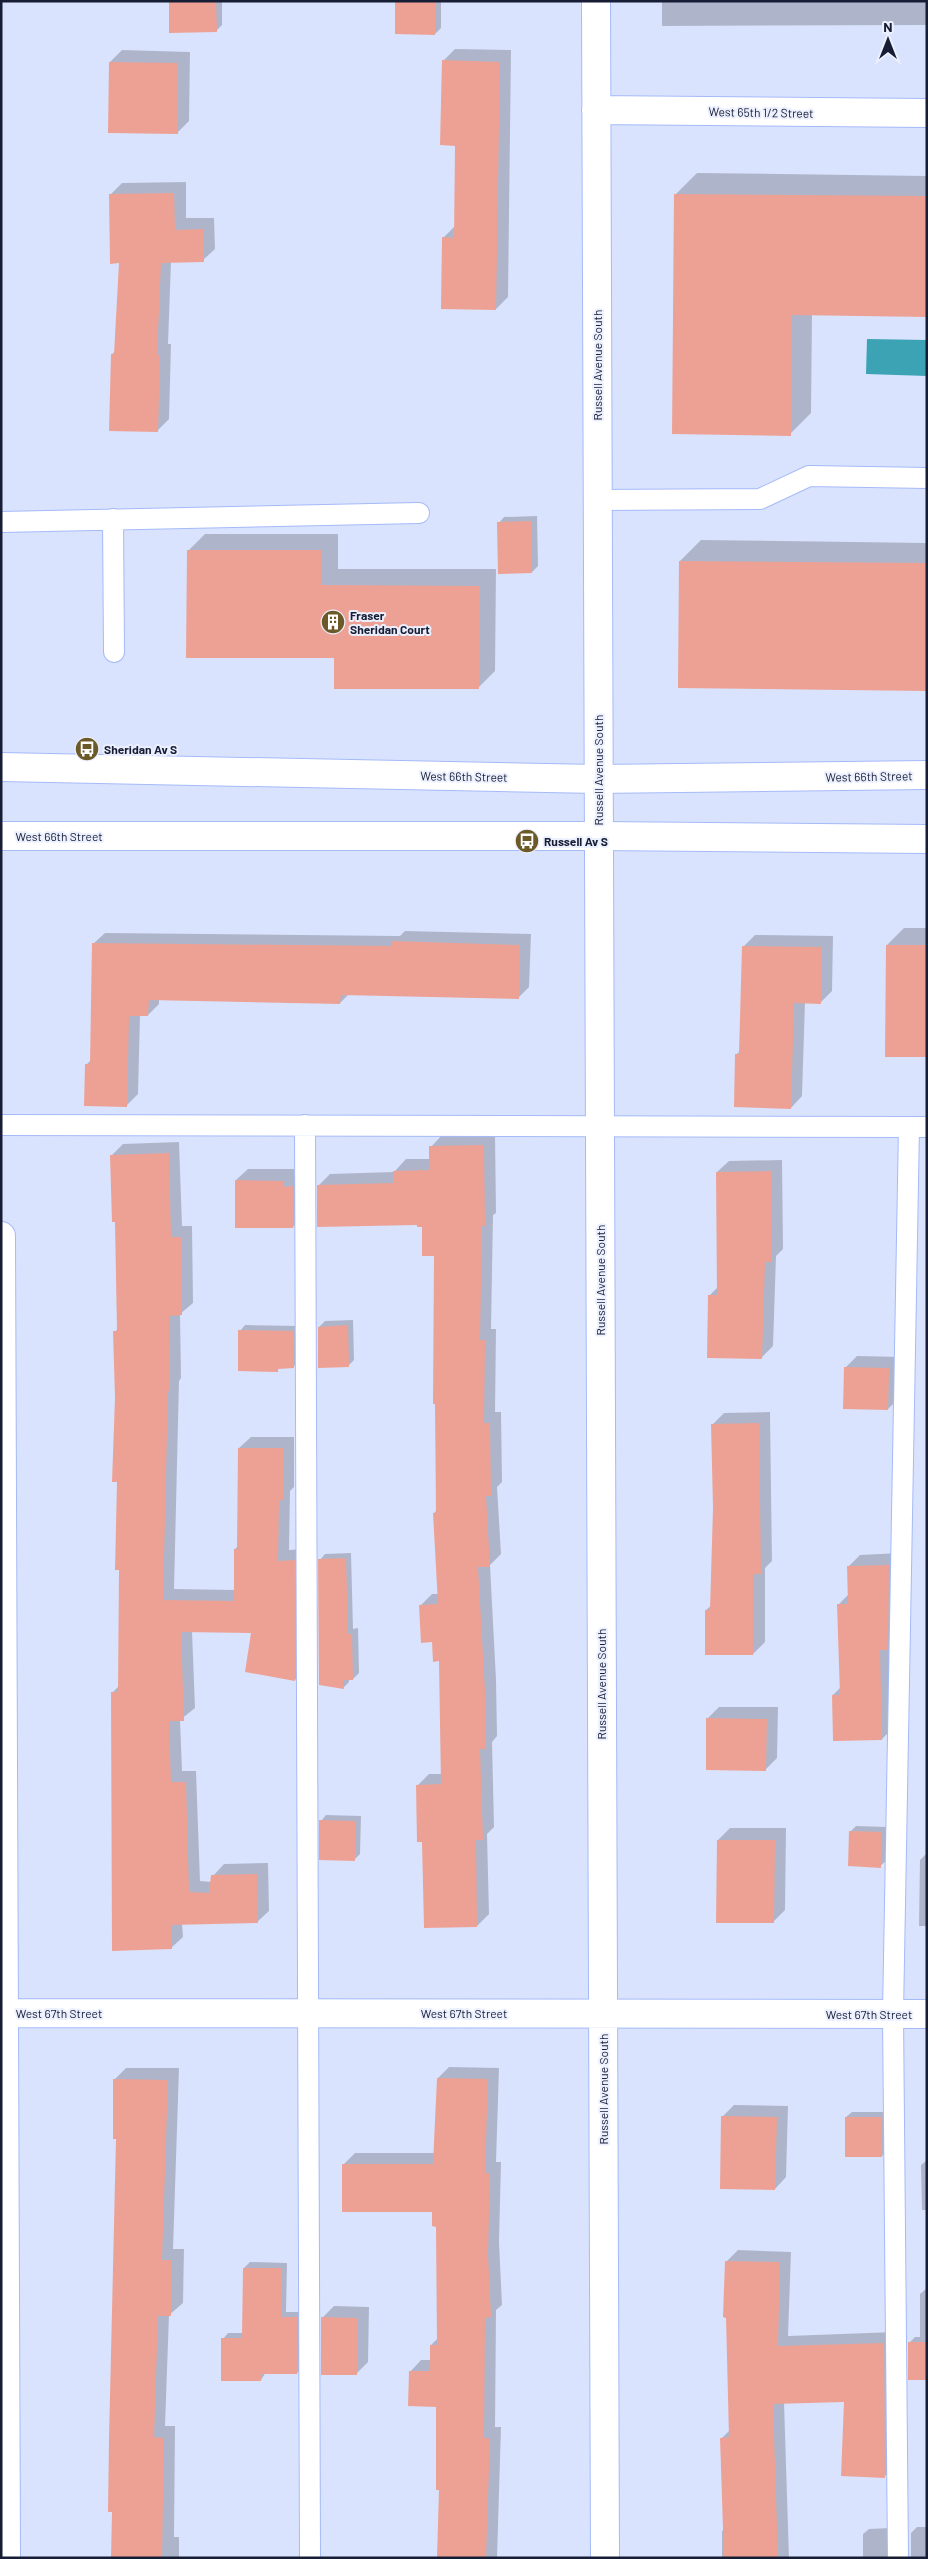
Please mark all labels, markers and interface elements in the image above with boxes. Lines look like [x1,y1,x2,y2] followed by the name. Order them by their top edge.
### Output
[863,15,913,65] north arrow
[883,18,893,35] text: N
[708,104,814,120] street label: West 65th 1/2 Street
[590,310,604,420] street label: Russell Avenue South
[350,608,430,636] place label: Fraser Sheridan Court
[320,609,346,635] building icon: Fraser Sheridan Court
[591,715,605,825] street label: Russell Avenue South
[74,736,100,762] bus stop icon: Sheridan Av S
[104,742,177,756] place label: Sheridan Av S
[420,768,508,784] street label: West 66th Street
[825,768,913,784] street label: West 66th Street
[514,828,540,854] bus stop icon: Russell Av S
[15,829,103,843] street label: West 66th Street
[544,834,608,848] place label: Russell Av S
[593,1225,607,1335] street label: Russell Avenue South
[594,1629,608,1739] street label: Russell Avenue South
[16,2006,102,2020] street label: West 67th Street
[421,2006,507,2020] street label: West 67th Street
[826,2007,912,2021] street label: West 67th Street
[596,2034,610,2144] street label: Russell Avenue South

